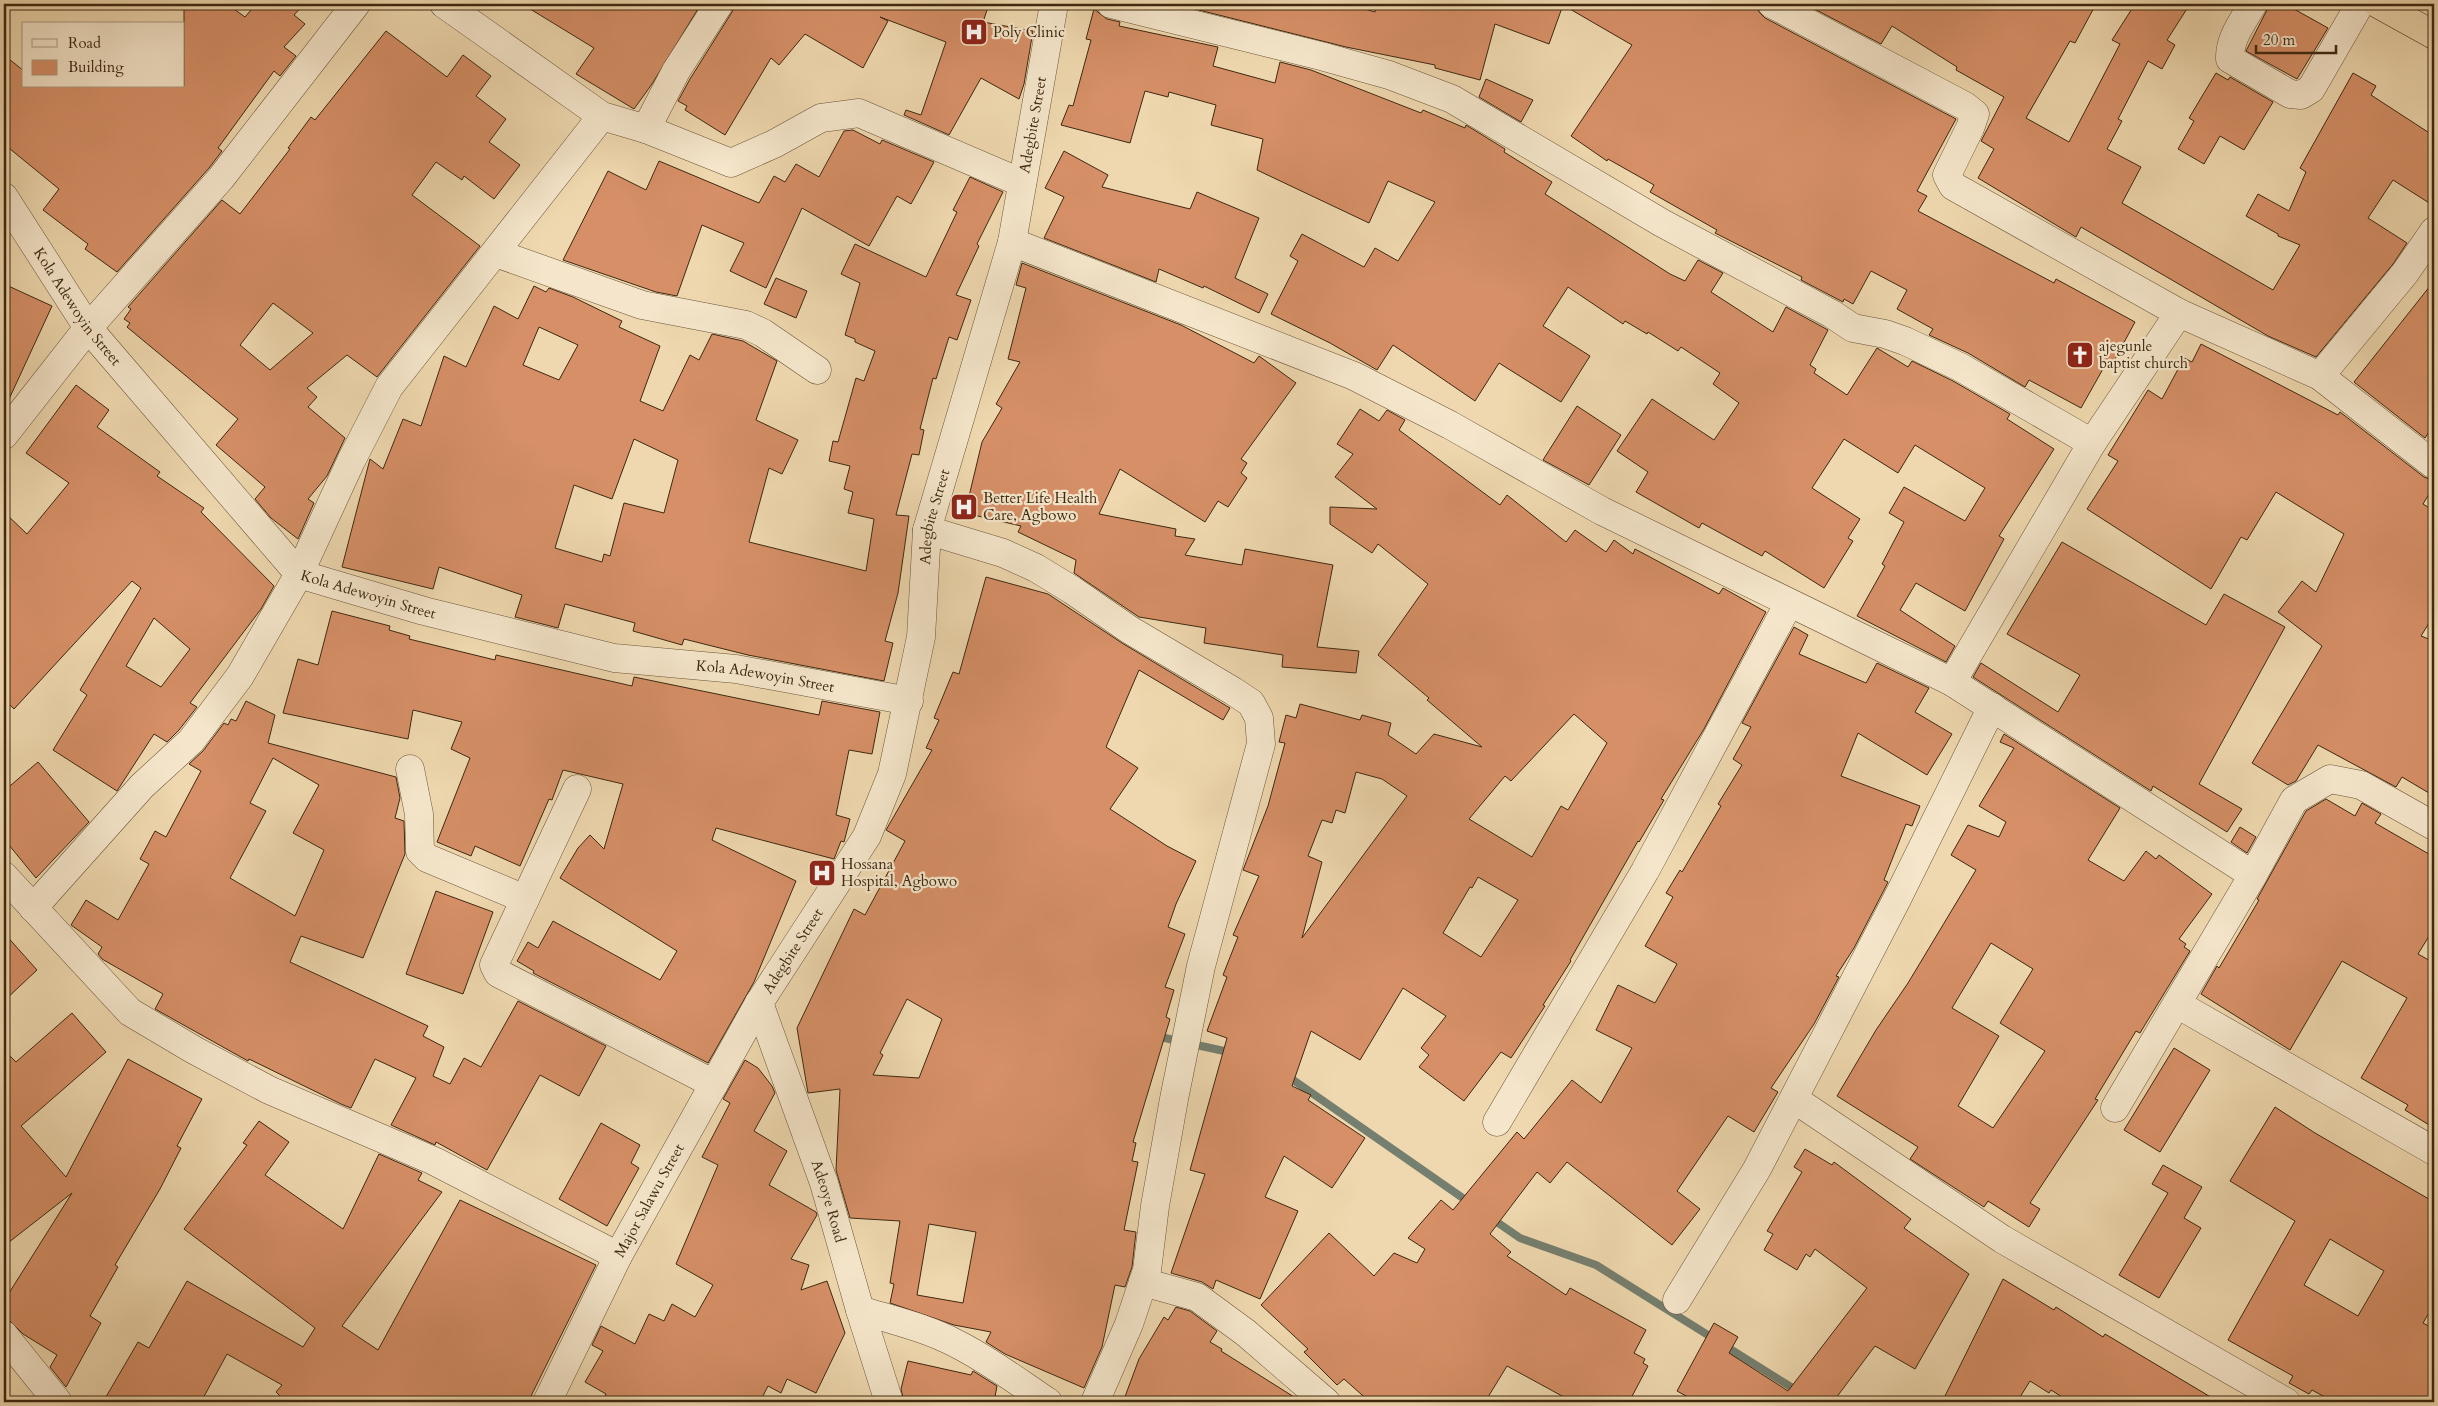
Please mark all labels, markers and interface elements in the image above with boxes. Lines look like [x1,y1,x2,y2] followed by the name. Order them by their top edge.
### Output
[959,17,989,47] hospital icon: Poly Clinic
[22,22,185,88] legend
[993,22,1065,42] place label: Poly Clinic
[2256,22,2336,54] scale bar
[2263,30,2295,50] text: 20 m
[68,33,101,53] text: Road
[68,57,124,77] text: Building
[1014,75,1051,175] street label: Adegbite Street
[29,244,126,370] street label: Kola Adewoyin Street
[2099,336,2189,373] place label: ajegunle baptist church
[2065,340,2095,370] church icon: ajegunle baptist church
[915,466,955,565] street label: Adegbite Street
[983,488,1098,525] place label: Better Life Health Care, Agbowo
[949,492,979,522] hospital icon: Better Life Health Care, Agbowo
[298,565,438,624] street label: Kola Adewoyin Street
[695,655,836,697] street label: Kola Adewoyin Street
[841,854,957,891] place label: Hossana Hospital, Agbowo
[807,858,837,888] hospital icon: Hossana Hospital, Agbowo
[758,904,828,997] street label: Adegbite Street
[609,1140,689,1261] street label: Major Salawu Street
[806,1157,850,1245] street label: Adeoye Road

